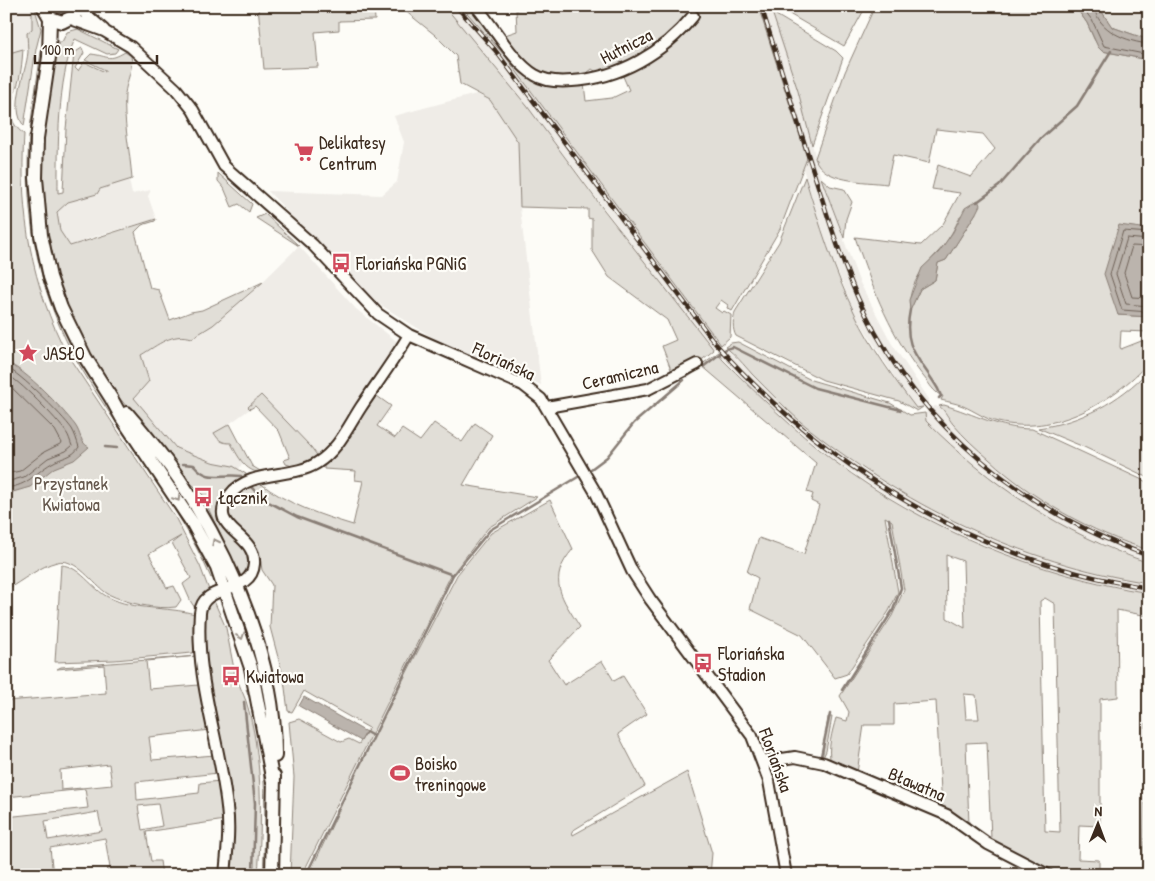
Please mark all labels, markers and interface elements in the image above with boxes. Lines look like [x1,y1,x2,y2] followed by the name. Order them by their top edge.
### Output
[595,22,657,70] street label: Hutnicza
[35,32,158,64] scale bar
[42,39,75,60] text: 100 m
[319,130,386,176] place label: Delikatesy Centrum
[293,141,315,163] supermarket icon: Delikatesy Centrum
[355,251,466,276] place label: Floriańska PGNiG
[330,252,352,274] bus stop icon: Floriańska PGNiG
[468,335,539,386] street label: Floriańska
[43,341,85,366] place label: JASŁO
[17,342,39,364] place icon: JASŁO
[580,354,660,396] street label: Ceramiczna
[34,471,108,517] park label: Przystanek Kwiatowa
[218,485,268,510] place label: Łącznik
[192,486,214,508] bus stop icon: Łącznik
[171,493,180,502] one-way arrow
[211,538,221,547] one-way arrow
[235,631,245,639] one-way arrow
[717,641,784,687] place label: Floriańska Stadion
[692,652,714,674] bus stop icon: Floriańska Stadion
[246,664,304,689] place label: Kwiatowa
[220,665,242,687] bus stop icon: Kwiatowa
[753,724,799,795] street label: Floriańska
[415,751,486,797] place label: Boisko treningowe
[885,761,949,807] street label: Bławatna
[389,762,411,784] sports icon: Boisko treningowe
[1072,798,1122,848] north arrow
[1094,801,1103,820] text: N

